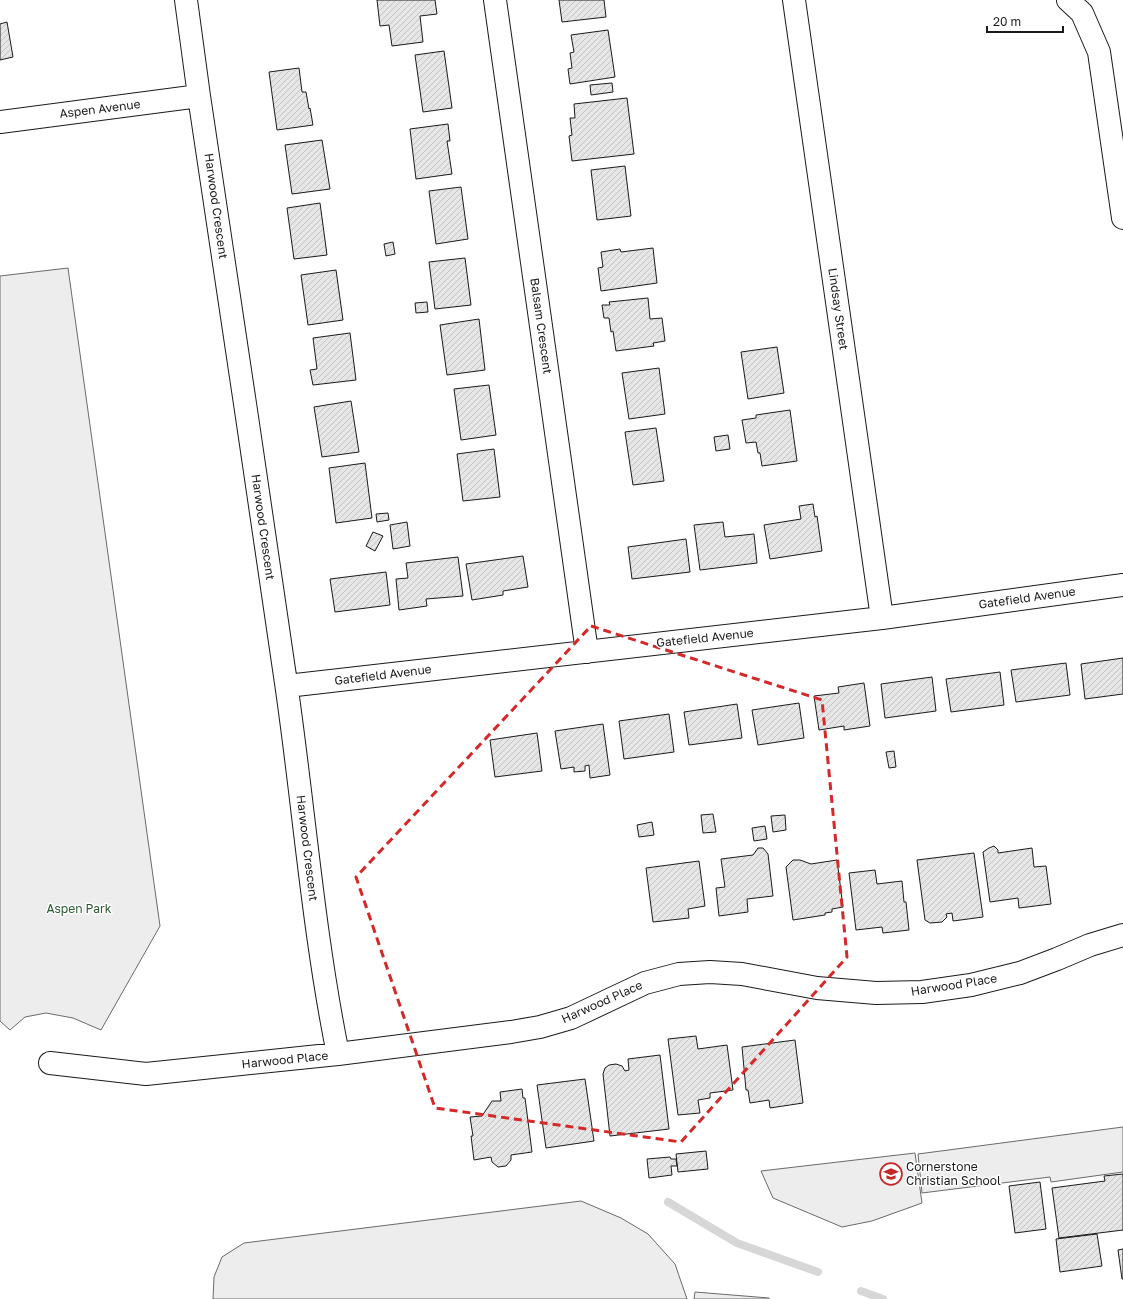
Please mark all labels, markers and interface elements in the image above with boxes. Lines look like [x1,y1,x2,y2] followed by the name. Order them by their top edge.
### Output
[987,8,1063,34] scale bar
[993,14,1021,29] text: 20 m
[59,96,141,121] street label: Aspen Avenue
[202,152,231,260] street label: Harwood Crescent
[825,267,852,351] street label: Lindsay Street
[527,277,556,375] street label: Balsam Crescent
[249,473,278,581] street label: Harwood Crescent
[977,583,1076,612] street label: Gatefield Avenue
[656,625,754,650] street label: Gatefield Avenue
[333,661,432,688] street label: Gatefield Avenue
[294,794,321,902] street label: Harwood Crescent
[46,901,112,916] park label: Aspen Park
[910,970,998,999] street label: Harwood Place
[559,977,645,1026] street label: Harwood Place
[241,1047,329,1072] street label: Harwood Place
[906,1159,1001,1188] place label: Cornerstone Christian School
[878,1161,904,1187] school or university icon: Cornerstone Christian School

